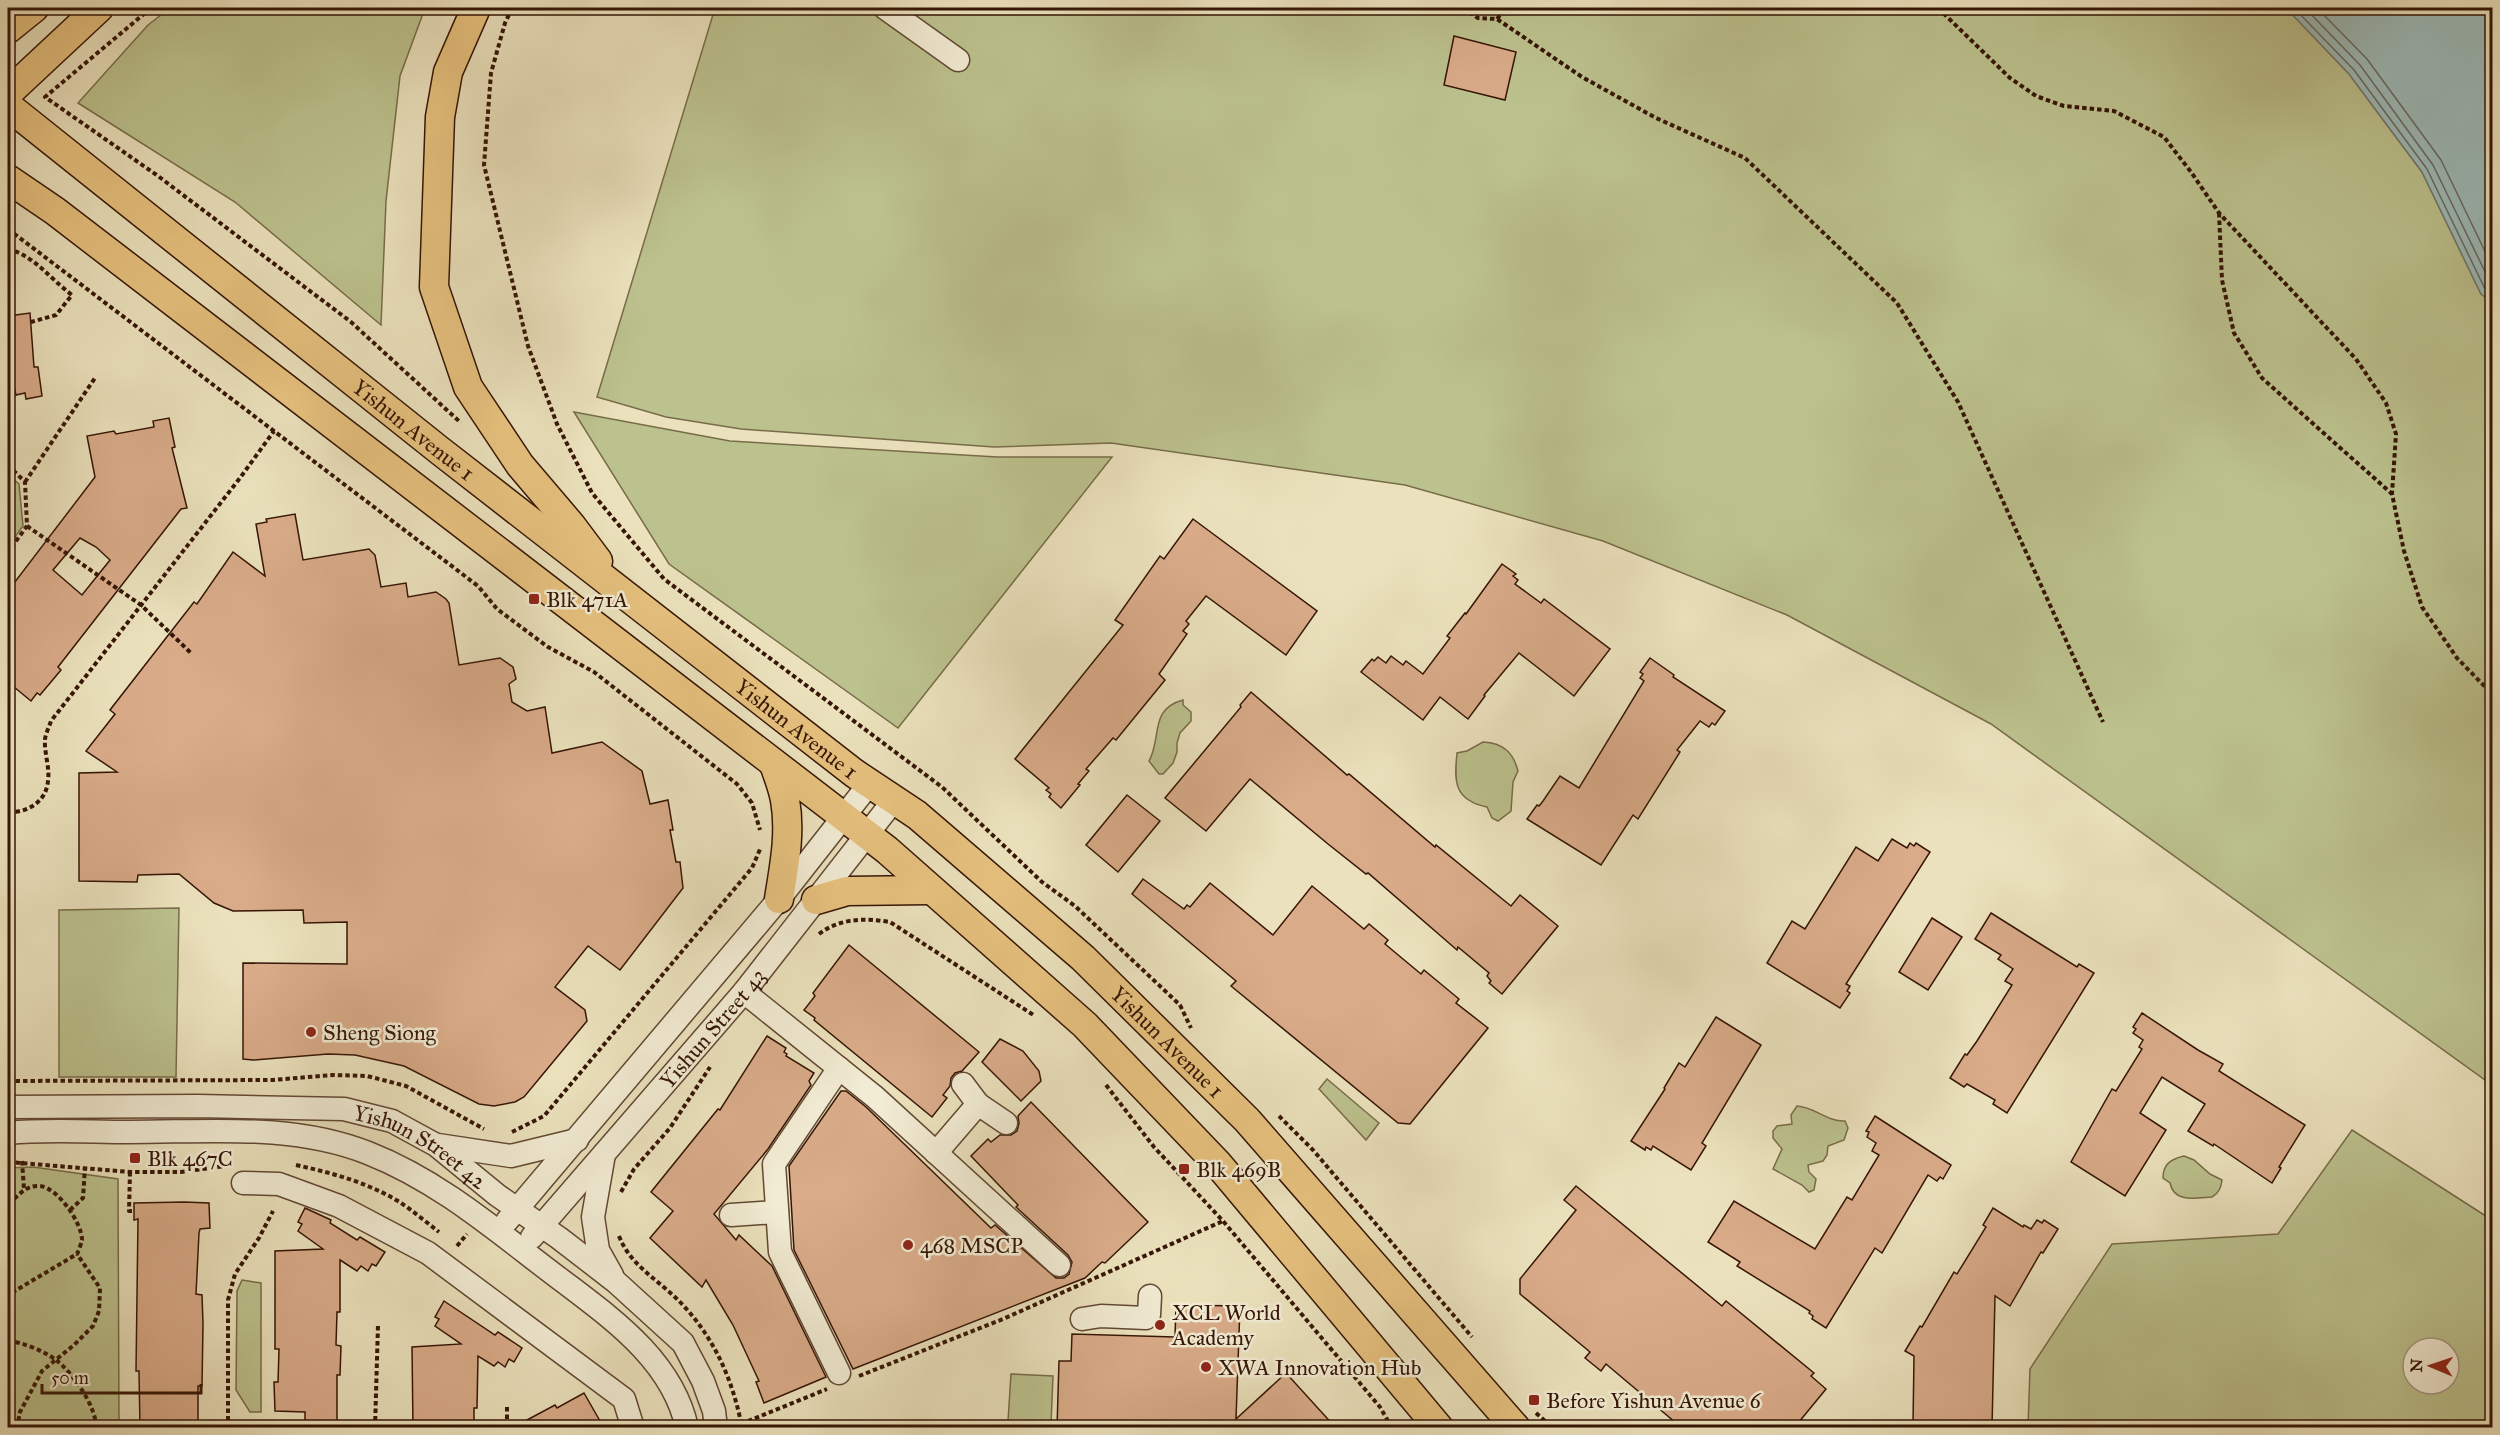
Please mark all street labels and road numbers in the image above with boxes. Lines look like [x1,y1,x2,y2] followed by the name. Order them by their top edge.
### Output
[347,373,480,486] street label: Yishun Avenue 1
[730,672,864,785] street label: Yishun Avenue 1
[654,963,771,1094] street label: Yishun Street 43
[1105,980,1230,1103] street label: Yishun Avenue 1
[351,1098,493,1195] street label: Yishun Street 42

